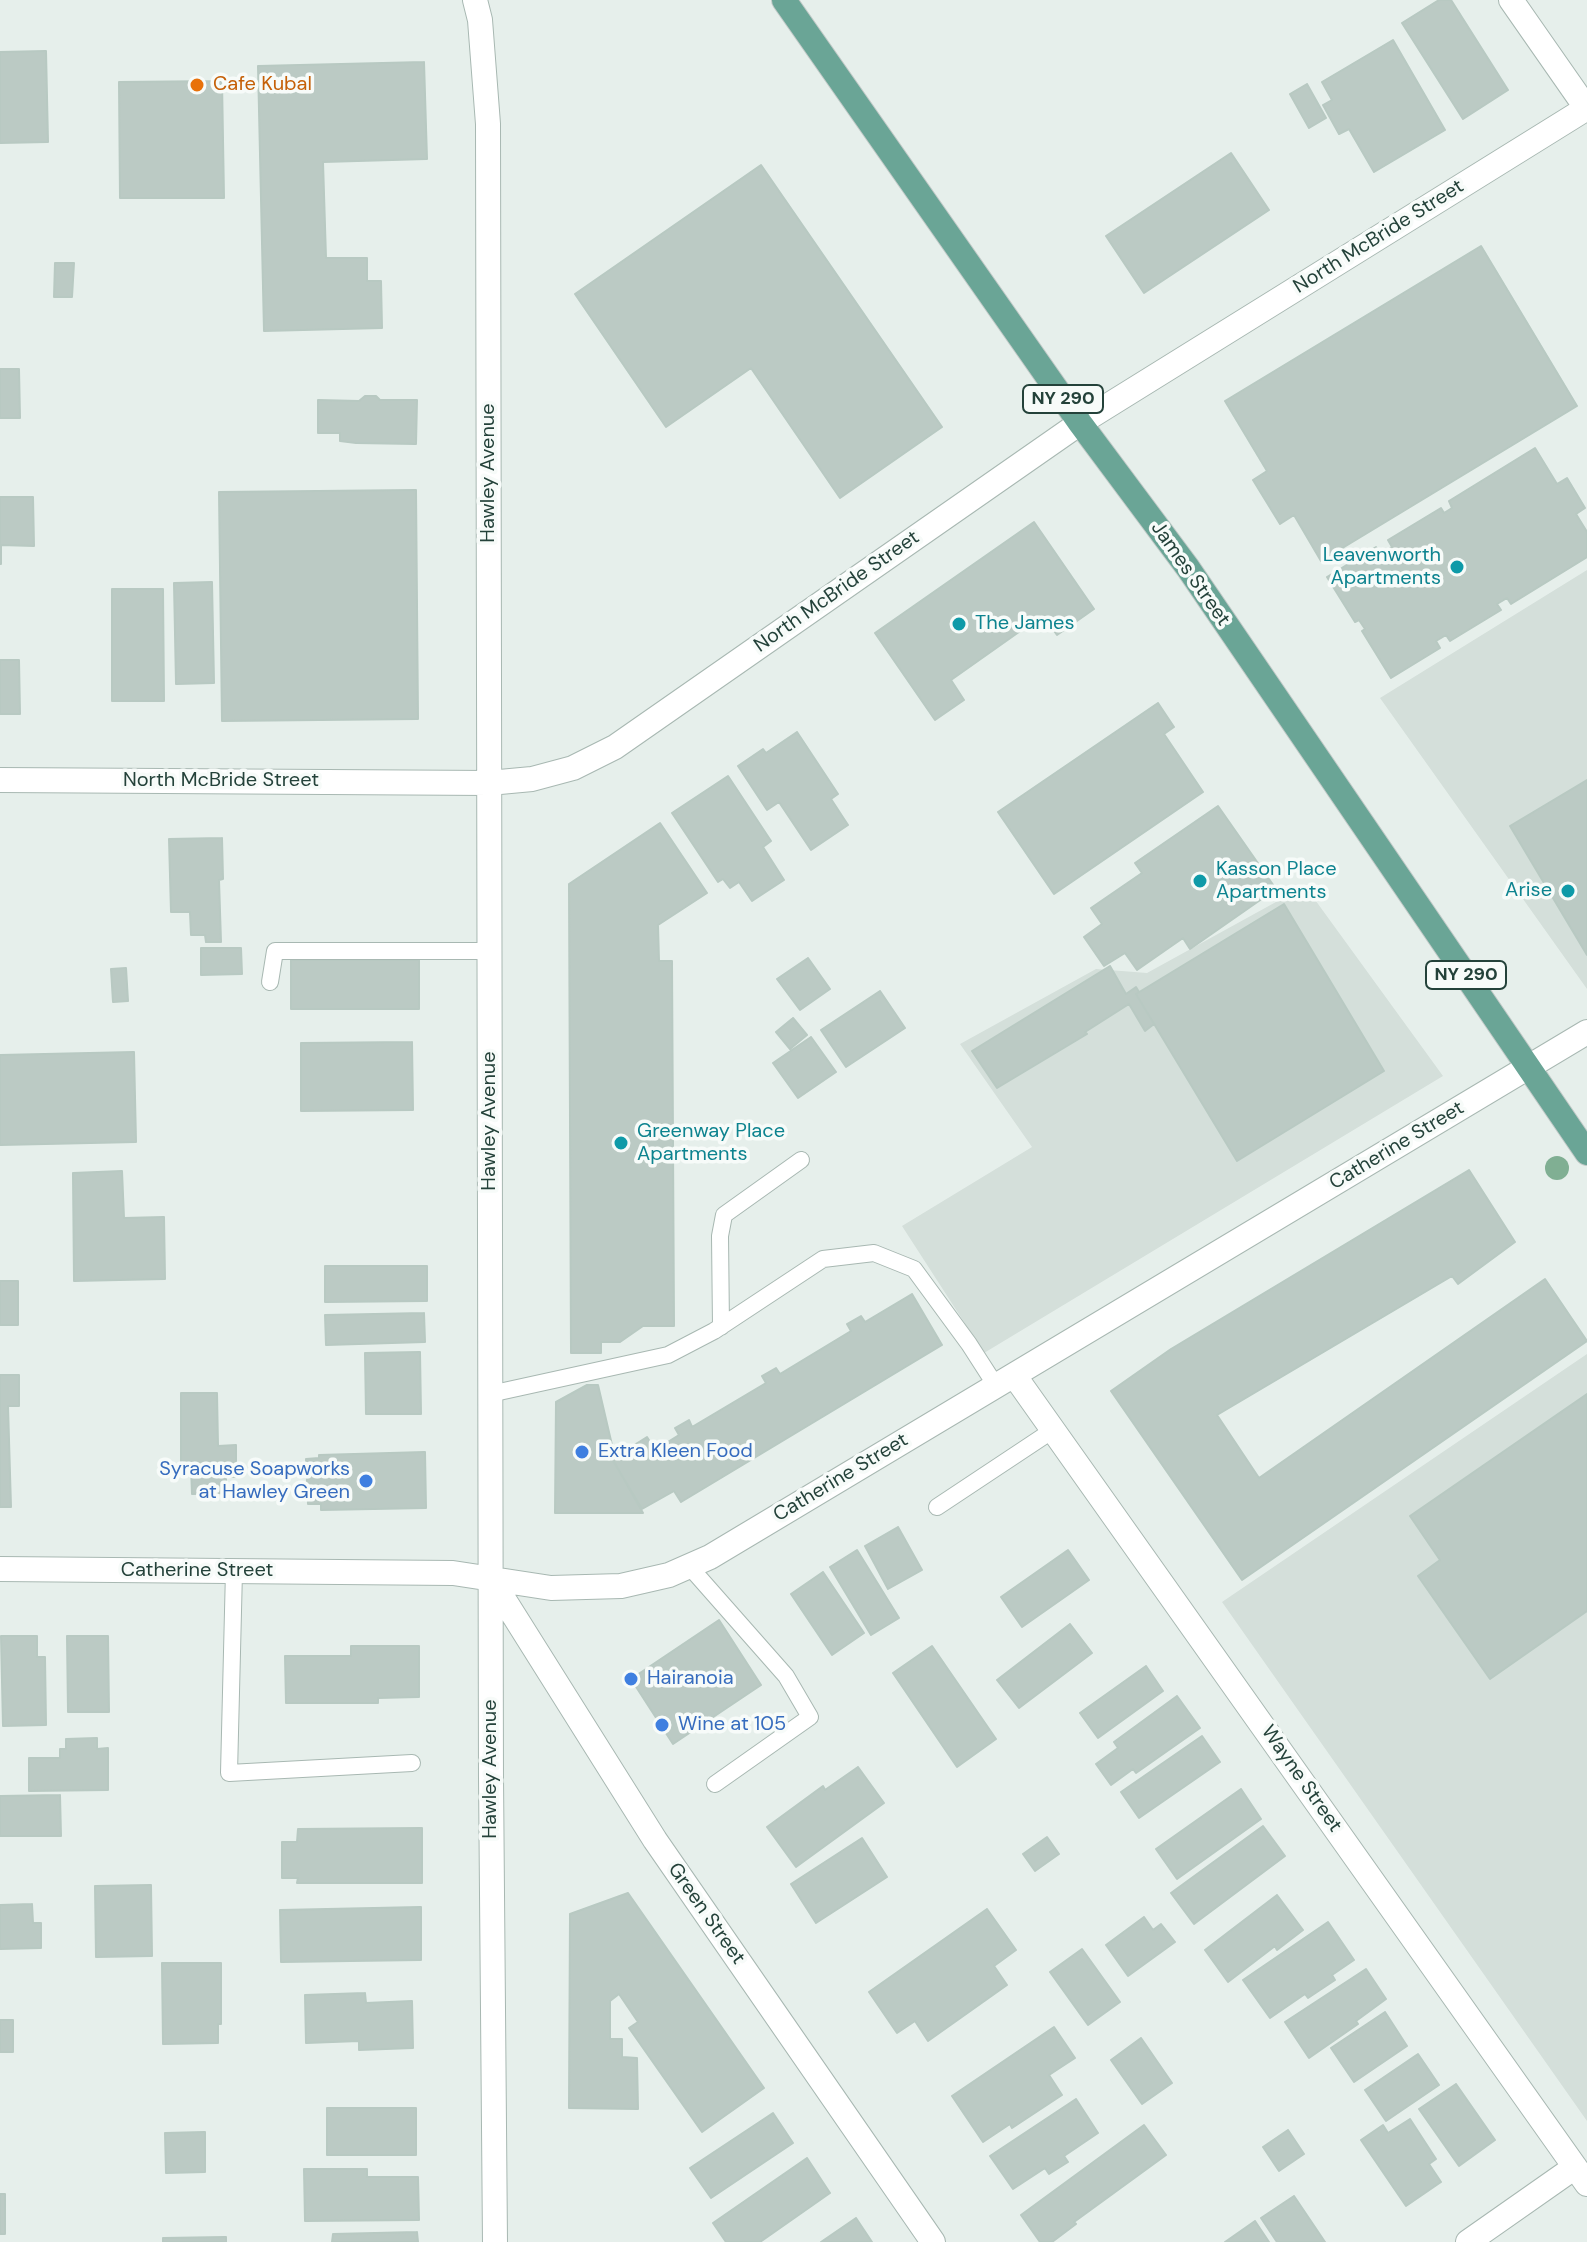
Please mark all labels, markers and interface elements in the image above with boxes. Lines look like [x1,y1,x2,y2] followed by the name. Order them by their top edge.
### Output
[213,73,312,97] place label: Cafe Kubal
[188,76,206,94] marker: Cafe Kubal
[1289,175,1469,299] street label: North McBride Street
[1023,385,1103,413] road number: NY 290
[477,403,501,543] street label: Hawley Avenue
[1145,517,1235,631] street label: James Street
[750,526,924,658] street label: North McBride Street
[1323,544,1441,591] place label: Leavenworth Apartments
[1448,558,1466,576] marker: Leavenworth Apartments
[975,612,1075,636] place label: The James
[950,615,968,633] marker: The James
[123,769,319,793] street label: North McBride Street
[1216,858,1337,905] place label: Kasson Place Apartments
[1191,872,1209,890] marker: Kasson Place Apartments
[1505,879,1552,903] place label: Arise
[1559,882,1577,900] marker: Arise
[1426,961,1506,989] road number: NY 290
[478,1051,502,1191] street label: Hawley Avenue
[1325,1096,1469,1196] street label: Catherine Street
[637,1120,785,1167] place label: Greenway Place Apartments
[612,1134,630,1152] marker: Greenway Place Apartments
[769,1428,913,1528] street label: Catherine Street
[598,1440,753,1464] place label: Extra Kleen Food
[573,1443,591,1461] marker: Extra Kleen Food
[159,1458,350,1505] place label: Syracuse Soapworks at Hawley Green
[357,1472,375,1490] marker: Syracuse Soapworks at Hawley Green
[121,1559,273,1583] street label: Catherine Street
[647,1667,734,1691] place label: Hairanoia
[622,1670,640,1688] marker: Hairanoia
[479,1699,503,1839] street label: Hawley Avenue
[678,1713,786,1737] place label: Wine at 105
[653,1716,671,1734] marker: Wine at 105
[1255,1721,1347,1837] street label: Wayne Street
[662,1859,750,1969] street label: Green Street

